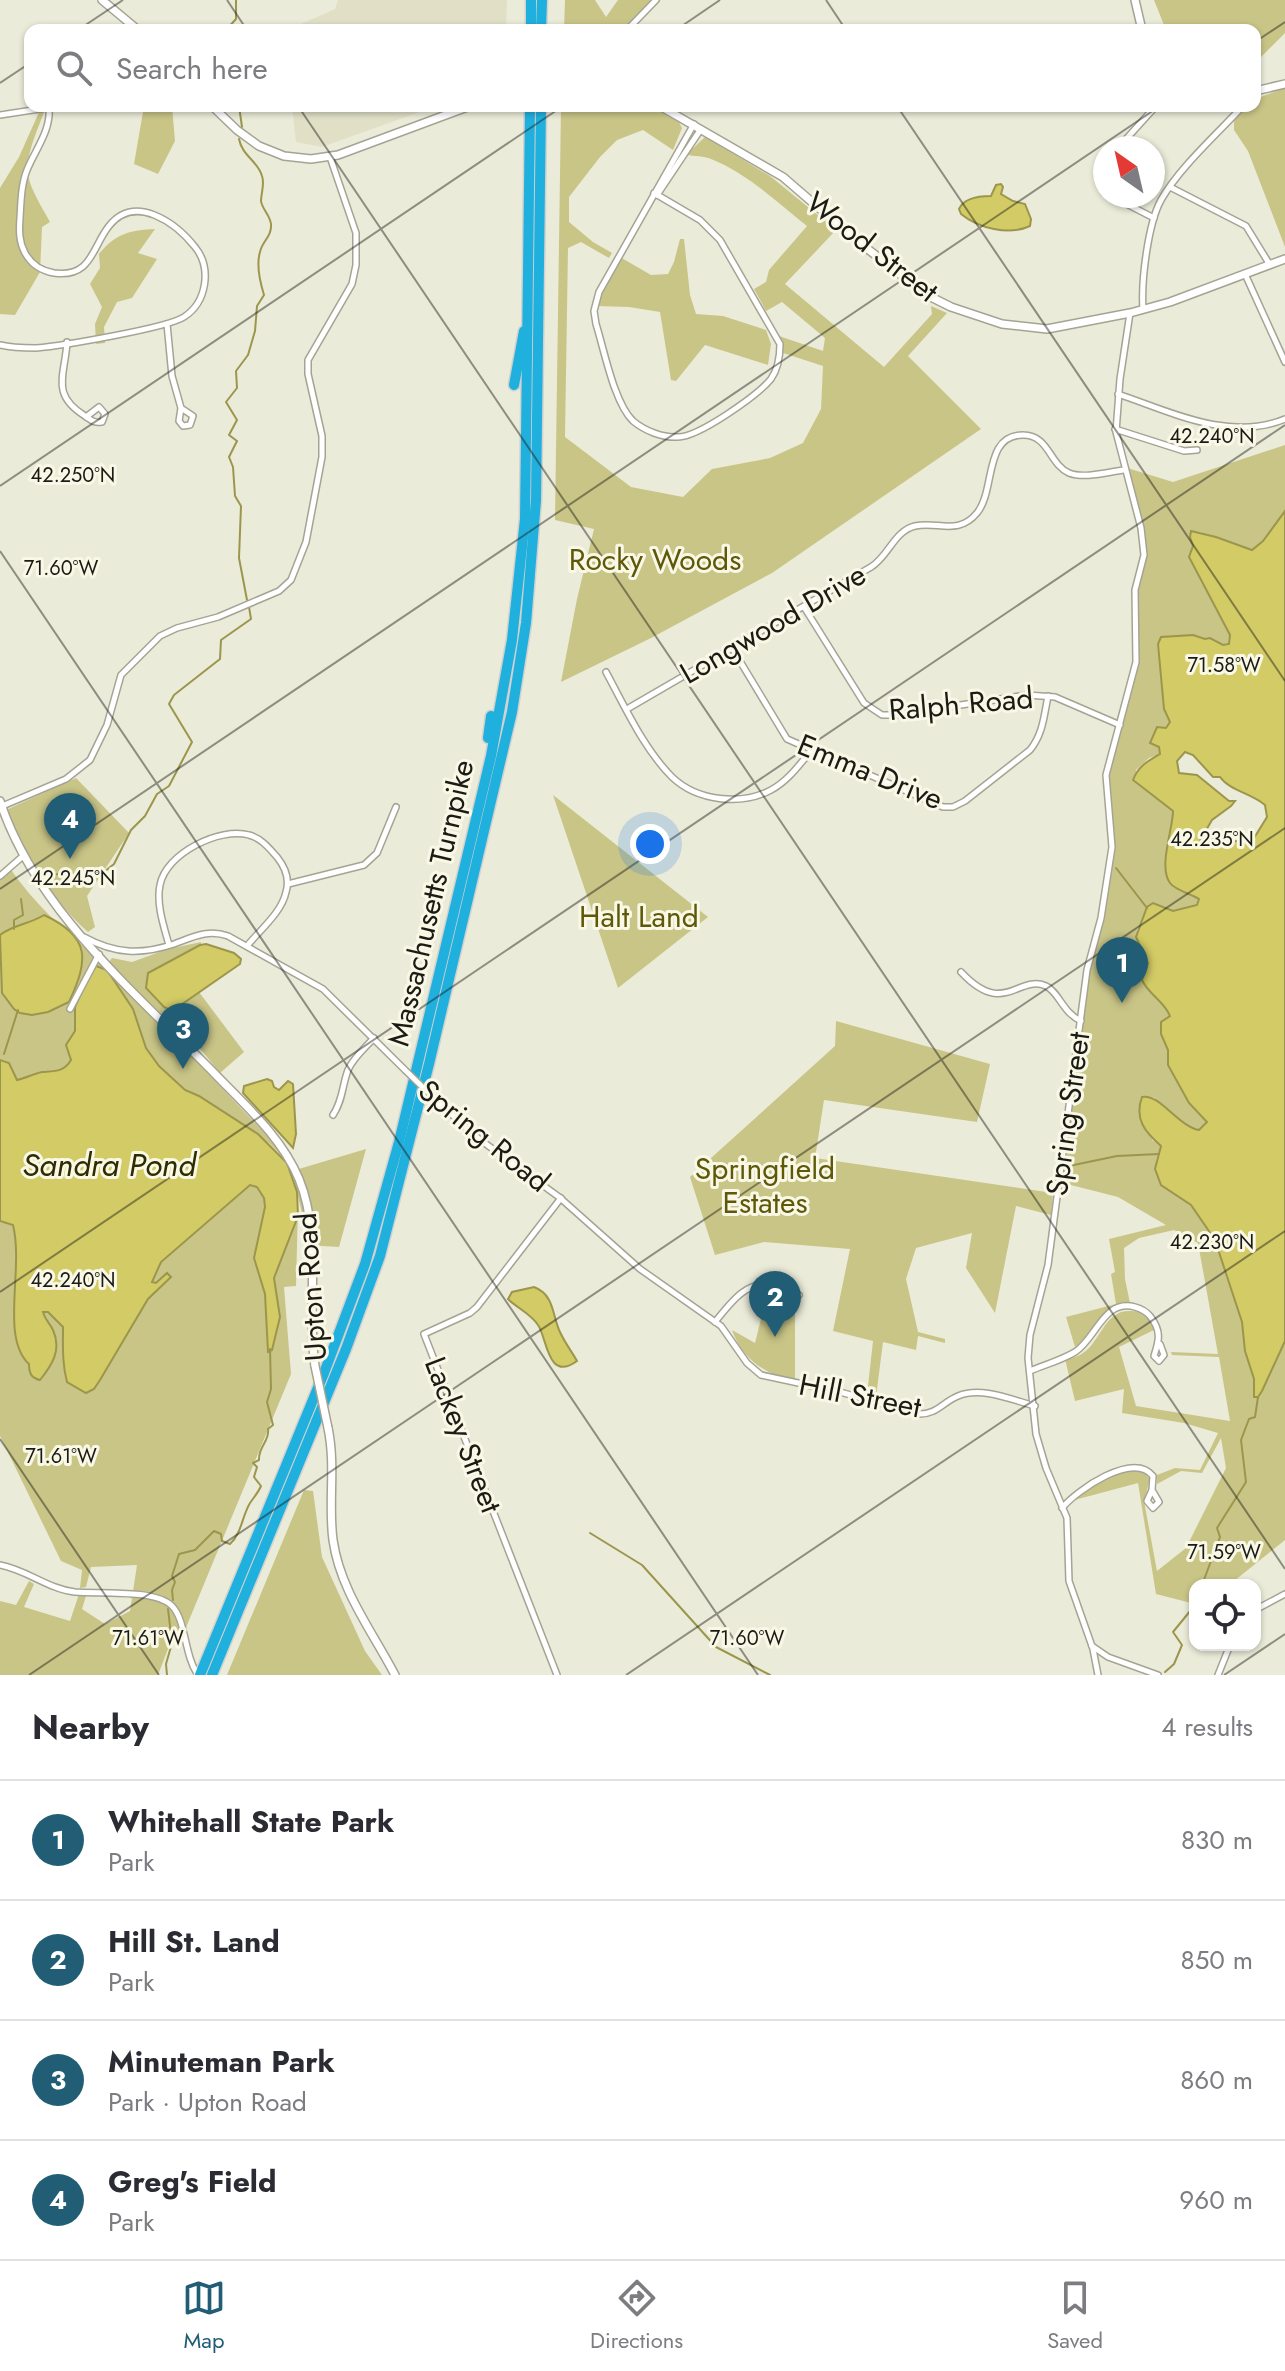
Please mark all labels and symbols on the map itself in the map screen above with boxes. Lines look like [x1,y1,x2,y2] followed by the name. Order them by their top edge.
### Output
[1093,136,1165,208] north arrow
[797,181,948,313] street label: Wood Street
[1169,422,1255,451] text: 42.240°N
[31,461,115,490] text: 42.250°N
[569,538,741,581] park label: Rocky Woods
[672,553,874,694] street label: Longwood Drive
[24,554,98,583] text: 71.60°W
[1187,651,1261,680] text: 71.58°W
[887,676,1035,731] street label: Ralph Road
[791,723,949,820] street label: Emma Drive
[377,755,484,1050] street label: Massachusetts Turnpike
[44,793,96,859] pin: 4
[630,824,670,864] your location
[1170,825,1254,854] text: 42.235°N
[31,864,115,893] text: 42.245°N
[579,895,699,938] park label: Halt Land
[1096,937,1148,1003] pin: 1
[157,1003,209,1069] pin: 3
[1035,1028,1100,1199] street label: Spring Street
[409,1069,559,1202] street label: Spring Road
[22,1142,197,1188] water label: Sandra Pond
[695,1147,835,1224] park label: Springfield Estates
[284,1211,337,1363] street label: Upton Road
[1170,1228,1254,1257] text: 42.230°N
[30,1266,116,1295] text: 42.240°N
[749,1271,801,1337] pin: 2
[414,1351,513,1520] street label: Lackey Street
[795,1363,926,1429] street label: Hill Street
[25,1442,97,1471] text: 71.61°W
[1187,1538,1261,1567] text: 71.59°W
[112,1624,184,1653] text: 71.61°W
[710,1624,784,1653] text: 71.60°W

